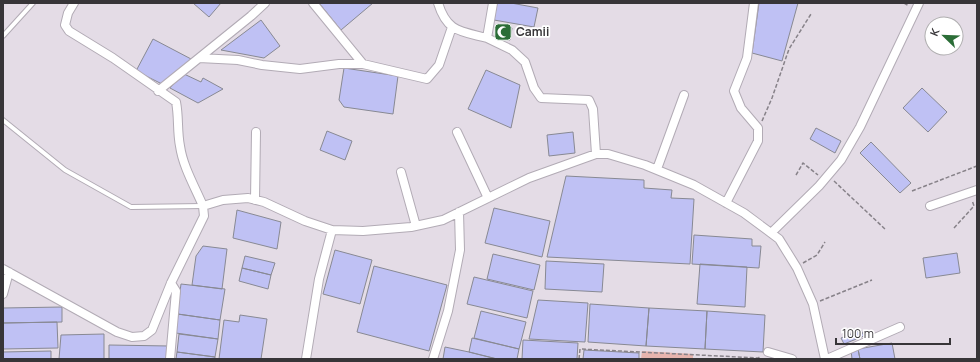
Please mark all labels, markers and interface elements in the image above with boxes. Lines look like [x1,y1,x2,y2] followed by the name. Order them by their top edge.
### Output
[924,16,964,56] north arrow
[493,22,513,42] mosque icon: Camii
[516,23,549,40] place label: Camii
[926,25,943,38] text: K
[836,320,950,346] scale bar
[842,325,874,342] text: 100 m

